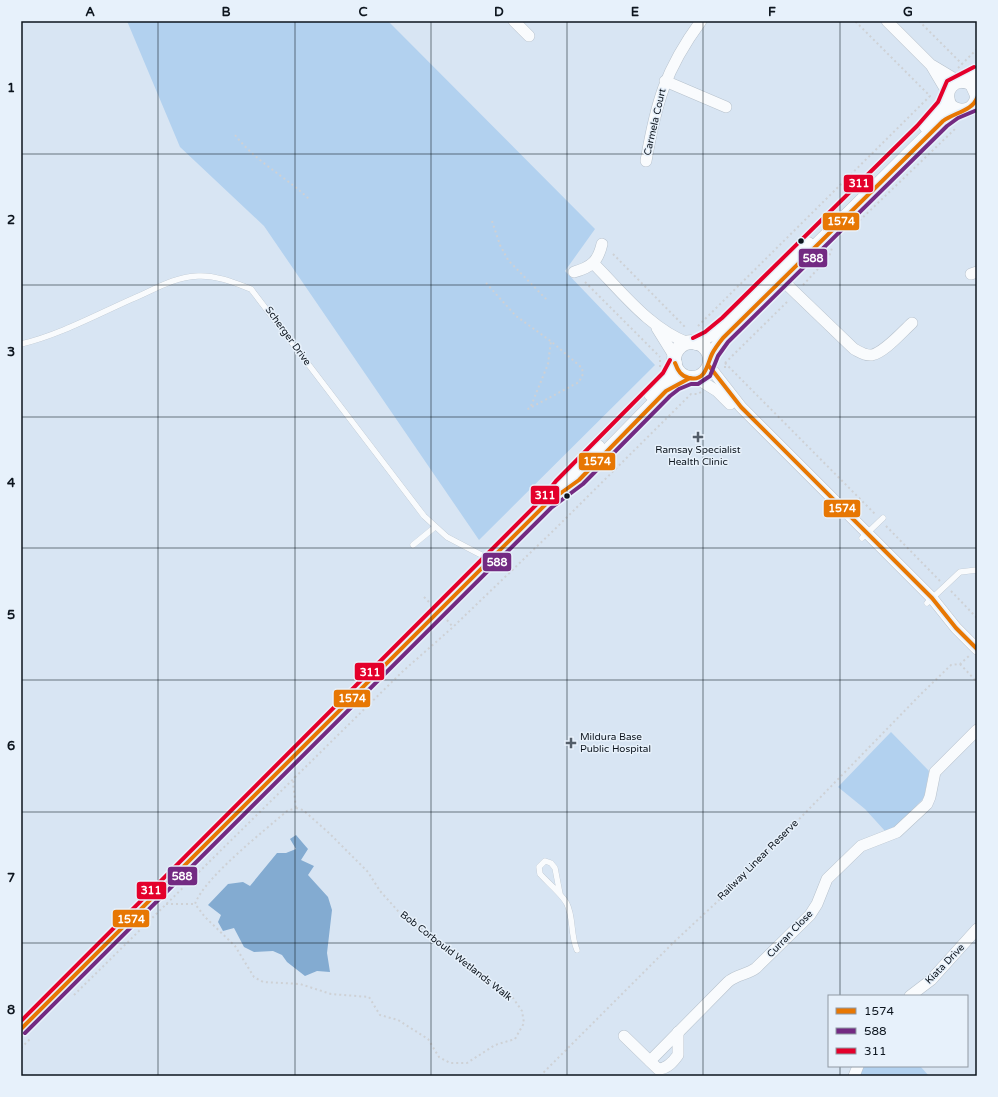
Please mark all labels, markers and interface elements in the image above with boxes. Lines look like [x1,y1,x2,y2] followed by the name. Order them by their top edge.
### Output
[85,4,95,20] text: A
[221,4,231,20] text: B
[358,4,368,20] text: C
[494,4,504,20] text: D
[631,4,639,20] text: E
[768,4,776,20] text: F
[903,4,913,20] text: G
[7,80,15,96] text: 1
[641,87,669,157] street label: Carmela Court
[843,174,874,193] line badge: 311
[849,177,869,190] text: 311
[7,212,15,228] text: 2
[822,212,860,231] line badge: 1574
[827,215,855,228] text: 1574
[796,236,806,246] unlabelled marker
[798,248,828,268] line badge: 588
[803,252,823,265] text: 588
[263,304,314,368] street label: Scherger Drive
[7,344,15,360] text: 3
[692,431,704,443] marker: Ramsay Specialist Health Clinic
[655,444,741,468] place label: Ramsay Specialist Health Clinic
[578,452,616,471] line badge: 1574
[583,455,611,468] text: 1574
[7,475,16,491] text: 4
[530,485,560,505] line badge: 311
[535,489,555,502] text: 311
[562,491,572,501] unlabelled marker
[823,499,861,518] line badge: 1574
[828,502,856,515] text: 1574
[482,552,512,572] line badge: 588
[487,556,507,569] text: 588
[7,607,15,623] text: 5
[354,662,385,681] line badge: 311
[360,666,380,679] text: 311
[333,689,371,708] line badge: 1574
[338,692,366,705] text: 1574
[580,731,651,755] place label: Mildura Base Public Hospital
[565,737,577,749] marker: Mildura Base Public Hospital
[7,738,15,754] text: 6
[715,817,801,903] street label: Railway Linear Reserve
[167,866,198,886] line badge: 588
[7,870,15,886] text: 7
[172,870,192,883] text: 588
[136,881,167,900] line badge: 311
[141,884,161,897] text: 311
[765,908,816,960] street label: Curran Close
[112,909,150,928] line badge: 1574
[398,909,515,1004] street label: Bob Corbould Wetlands Walk
[117,913,145,926] text: 1574
[923,941,967,987] street label: Kiata Drive
[828,995,968,1067] legend
[7,1002,15,1018] text: 8
[864,1004,895,1018] text: 1574
[864,1024,887,1038] text: 588
[864,1044,887,1058] text: 311

